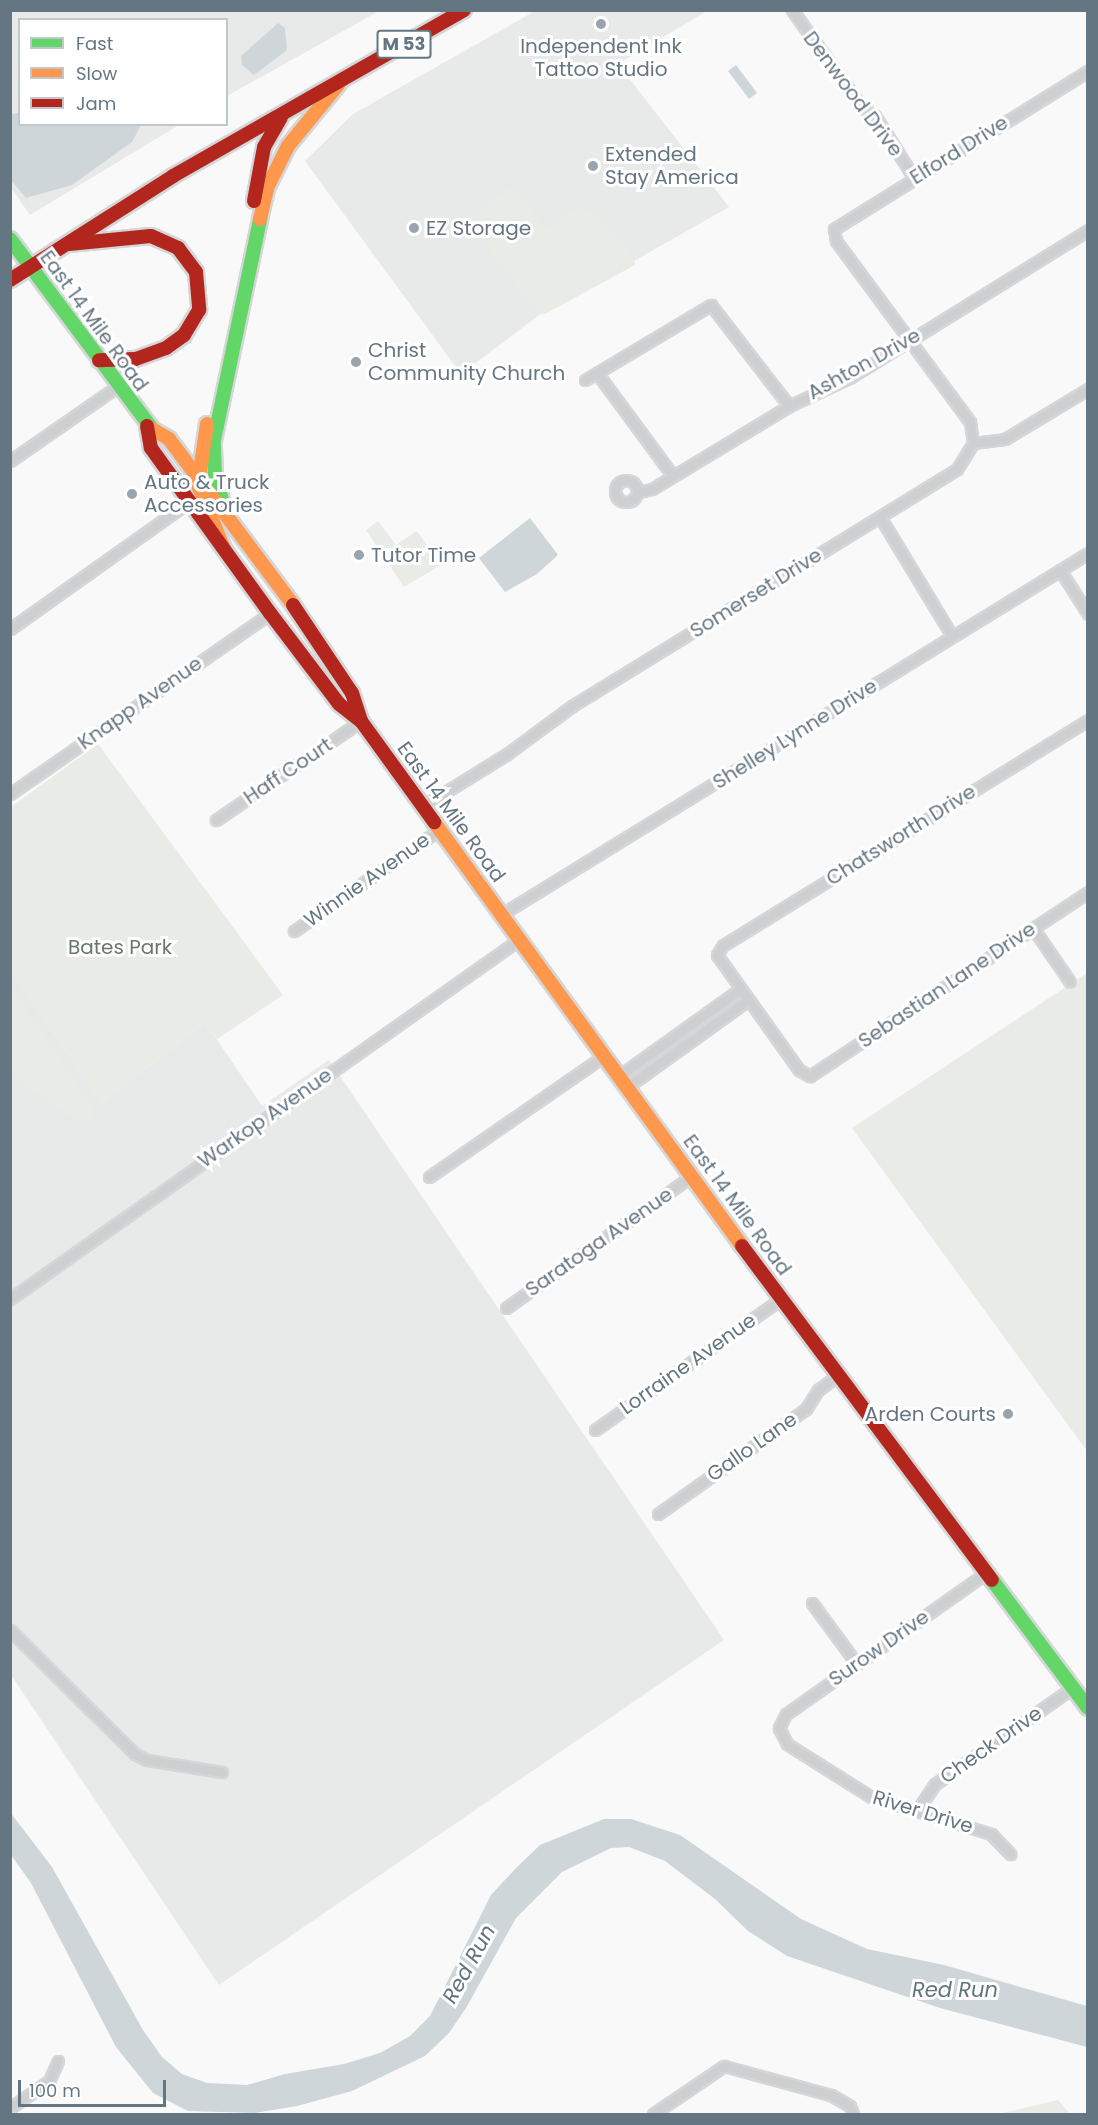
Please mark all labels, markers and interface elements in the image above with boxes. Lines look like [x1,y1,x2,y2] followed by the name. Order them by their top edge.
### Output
[594,17,608,31] marker: Independent Ink Tattoo Studio
[18,18,228,126] legend
[798,27,908,161] street label: Denwood Drive
[376,29,432,59] road number: M 53
[76,31,113,56] text: Fast
[520,34,682,81] place label: Independent Ink Tattoo Studio
[76,61,117,86] text: Slow
[76,91,116,116] text: Jam
[906,110,1012,190] street label: Elford Drive
[605,142,739,189] place label: Extended Stay America
[586,159,600,173] marker: Extended Stay America
[426,216,531,240] place label: EZ Storage
[407,221,421,235] marker: EZ Storage
[35,246,153,396] street label: East 14 Mile Road
[803,323,925,405] street label: Ashton Drive
[368,338,565,385] place label: Christ Community Church
[349,355,363,369] marker: Christ Community Church
[144,470,269,517] place label: Auto & Truck Accessories
[125,487,139,501] marker: Auto & Truck Accessories
[371,543,476,567] place label: Tutor Time
[686,543,826,643] street label: Somerset Drive
[352,548,366,562] marker: Tutor Time
[73,651,207,755] street label: Knapp Avenue
[708,674,882,794] street label: Shelley Lynne Drive
[239,733,337,809] street label: Haff Court
[392,737,510,887] street label: East 14 Mile Road
[822,779,980,891] street label: Chatsworth Drive
[300,828,434,932] street label: Winnie Avenue
[854,917,1040,1053] street label: Sebastian Lane Drive
[68,935,172,959] park label: Bates Park
[194,1063,336,1173] street label: Warkop Avenue
[678,1130,796,1280] street label: East 14 Mile Road
[521,1182,677,1302] street label: Saratoga Avenue
[615,1308,761,1420] street label: Lorraine Avenue
[865,1402,996,1426] place label: Arden Courts
[702,1407,802,1487] street label: Gallo Lane
[1001,1407,1015,1421] marker: Arden Courts
[824,1605,934,1691] street label: Surow Drive
[936,1701,1046,1789] street label: Check Drive
[870,1785,976,1839] street label: River Drive
[437,1920,501,2008] water label: Red Run
[912,1977,998,2003] water label: Red Run
[21,2068,170,2106] scale bar
[29,2078,81,2103] text: 100 m

